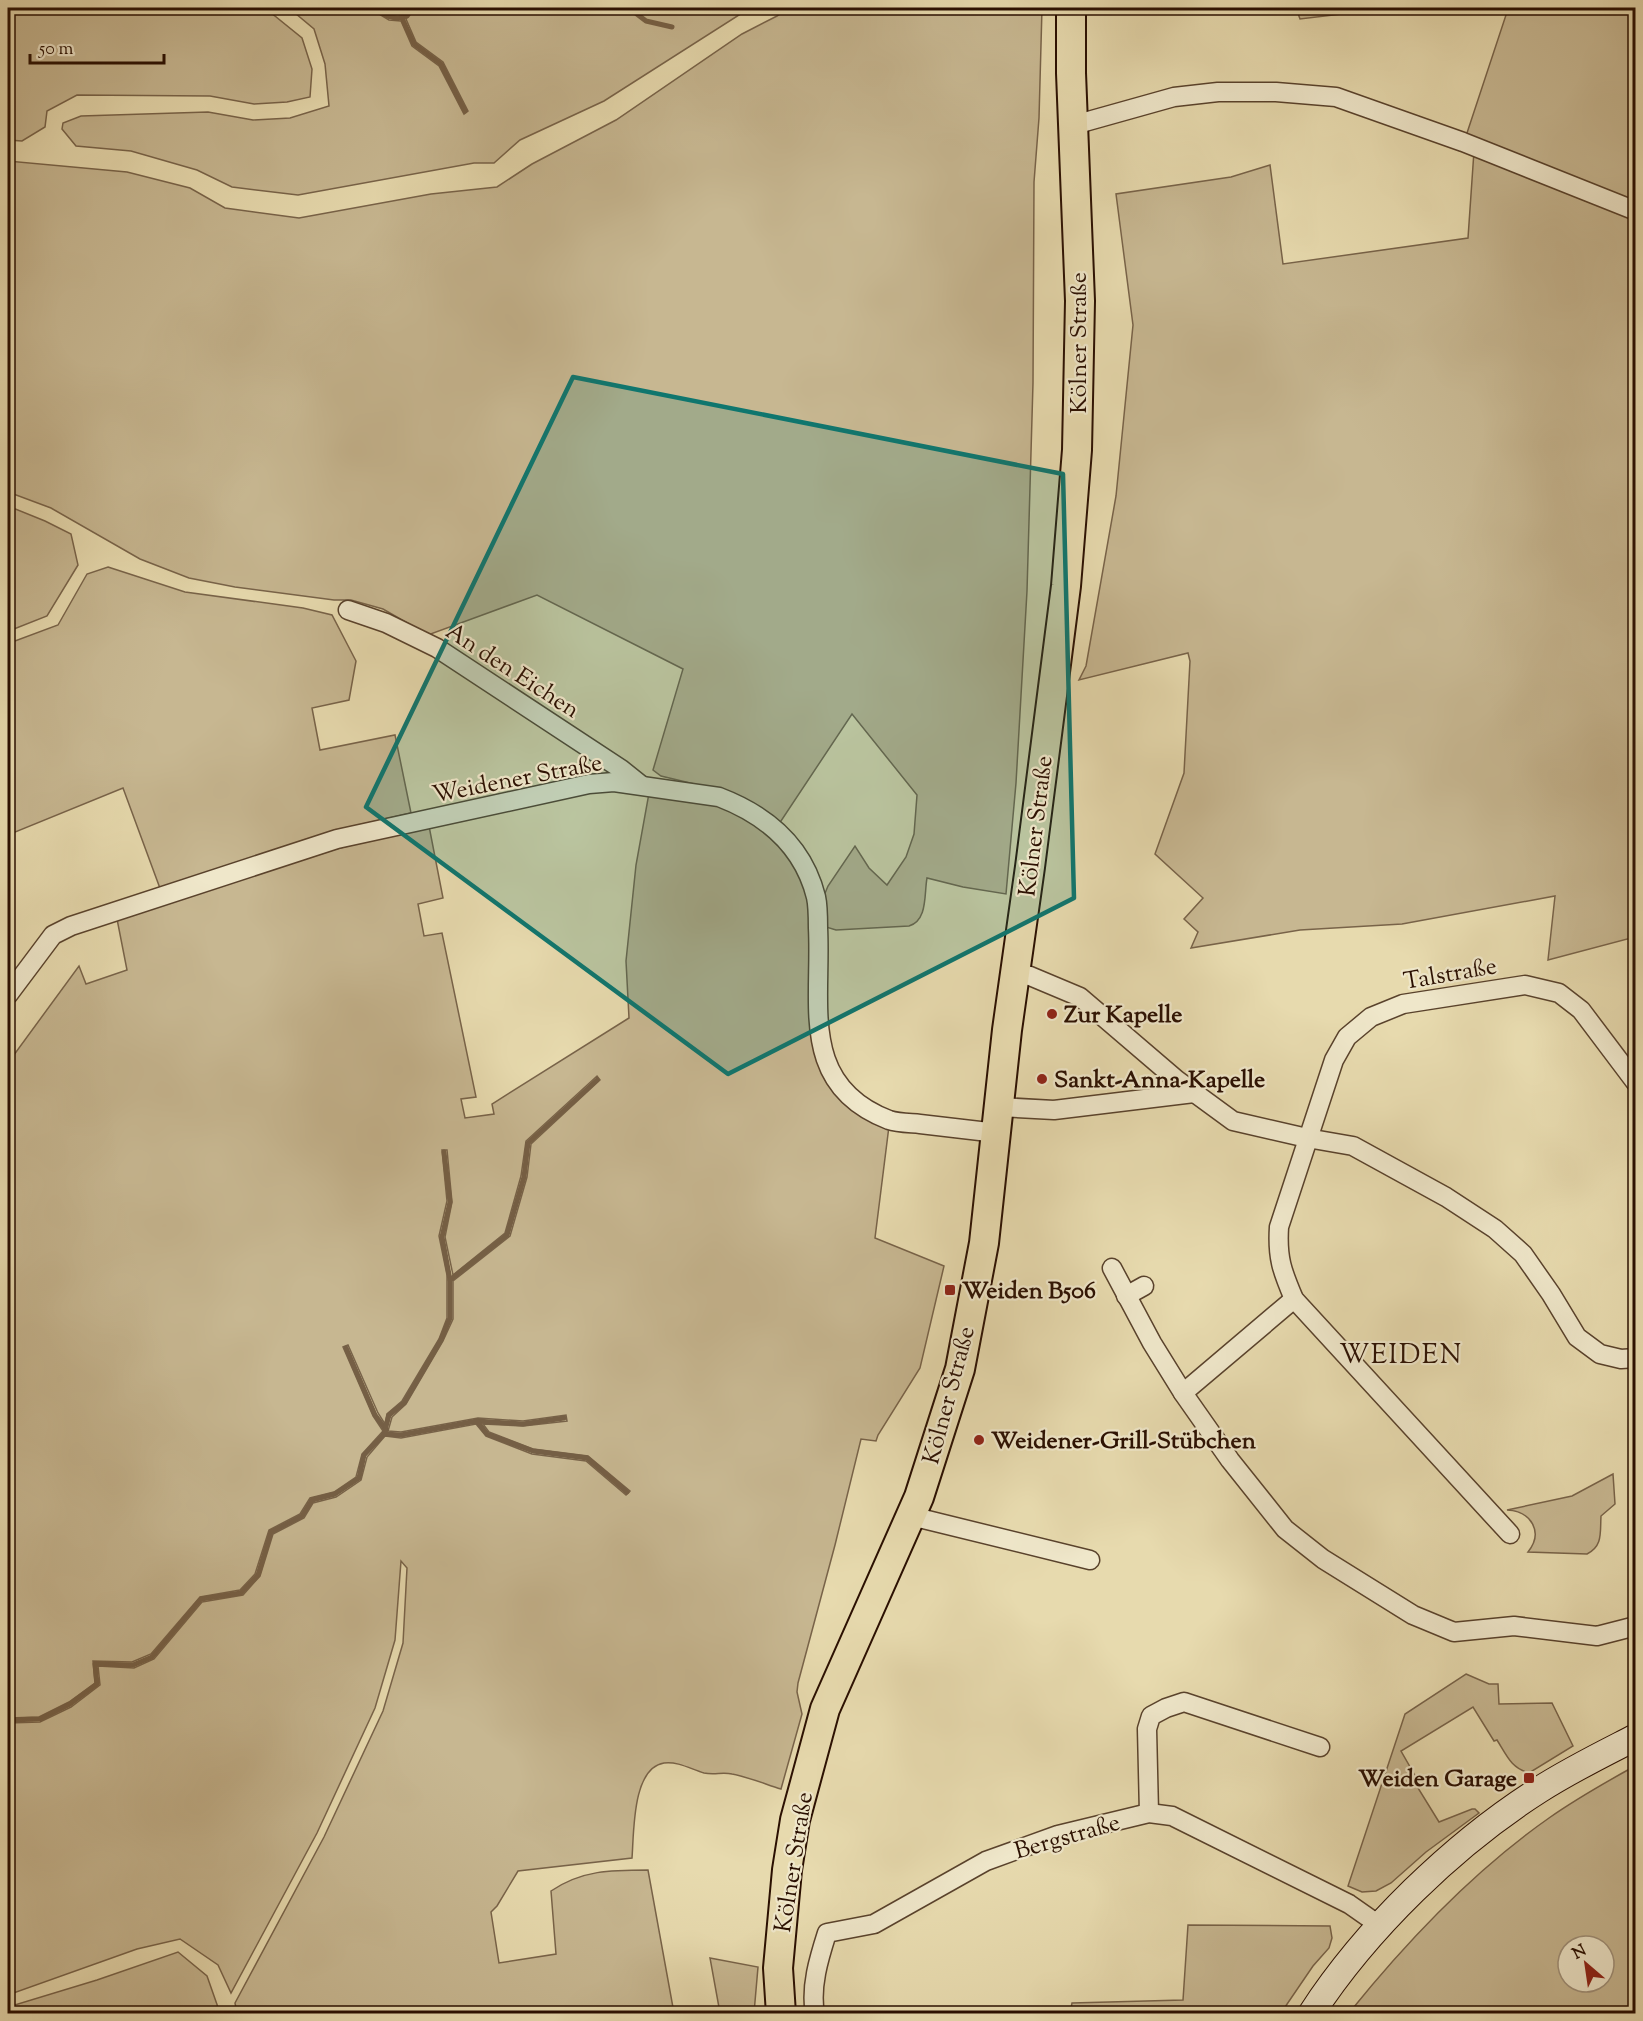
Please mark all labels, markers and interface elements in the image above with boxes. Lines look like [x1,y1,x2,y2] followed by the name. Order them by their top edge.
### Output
[30,27,164,65] scale bar
[38,37,74,63] text: 50 m
[1063,272,1097,414] street label: Kölner Straße
[438,616,586,728] street label: An den Eichen
[430,747,605,813] street label: Weidener Straße
[1011,754,1062,899] street label: Kölner Straße
[1401,950,1500,1000] street label: Talstraße
[1064,999,1182,1033] place label: Zur Kapelle
[1045,1007,1059,1021] marker: Zur Kapelle
[1054,1064,1265,1098] place label: Sankt-Anna-Kapelle
[1035,1072,1049,1086] marker: Sankt-Anna-Kapelle
[962,1275,1096,1309] place label: Weiden B506
[943,1283,957,1297] marker: Weiden B506
[915,1323,985,1468] street label: Kölner Straße
[1339,1337,1463,1376] district label: WEIDEN
[991,1425,1257,1459] place label: Weidener-Grill-Stübchen
[972,1433,986,1447] marker: Weidener-Grill-Stübchen
[1358,1763,1517,1797] place label: Weiden Garage
[1522,1771,1536,1785] marker: Weiden Garage
[767,1790,823,1935] street label: Kölner Straße
[1011,1807,1124,1869] street label: Bergstraße
[1556,1934,1616,1994] north arrow
[1569,1940,1591,1966] text: N

